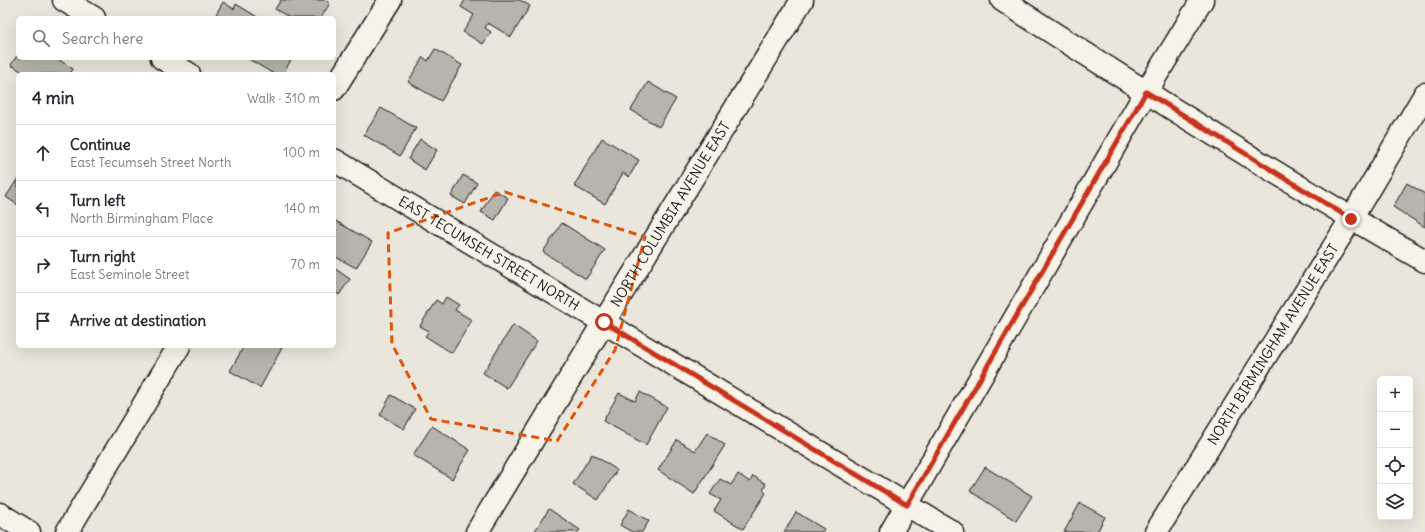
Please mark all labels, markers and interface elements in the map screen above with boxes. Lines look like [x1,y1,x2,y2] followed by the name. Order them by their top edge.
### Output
[16,16,336,60] search box
[30,27,52,49] icon: search
[62,29,143,48] text: Search here
[32,87,74,109] text: 4 min
[247,90,320,107] text: Walk · 310 m
[607,118,734,310] street label: NORTH COLUMBIA AVENUE EAST
[70,135,131,154] text: Continue
[32,142,54,164] icon: ahead
[283,144,320,161] text: 100 m
[70,154,231,171] text: East Tecumseh Street North
[70,191,125,210] text: Turn left
[395,192,583,315] street label: EAST TECUMSEH STREET NORTH
[32,198,54,220] icon: left
[284,200,320,217] text: 140 m
[70,210,213,227] text: North Birmingham Place
[1342,210,1360,228] route end
[1203,240,1342,448] street label: NORTH BIRMINGHAM AVENUE EAST
[70,247,135,266] text: Turn right
[32,254,54,276] icon: right
[291,256,320,273] text: 70 m
[70,266,189,283] text: East Seminole Street
[32,310,54,332] icon: arrive
[70,311,206,330] text: Arrive at destination
[595,313,613,331] route start
[1377,376,1413,520] map controls
[1377,376,1413,412] button: +
[1377,412,1413,448] button: −
[1377,448,1413,484] button: locate
[1377,484,1413,520] button: layers

